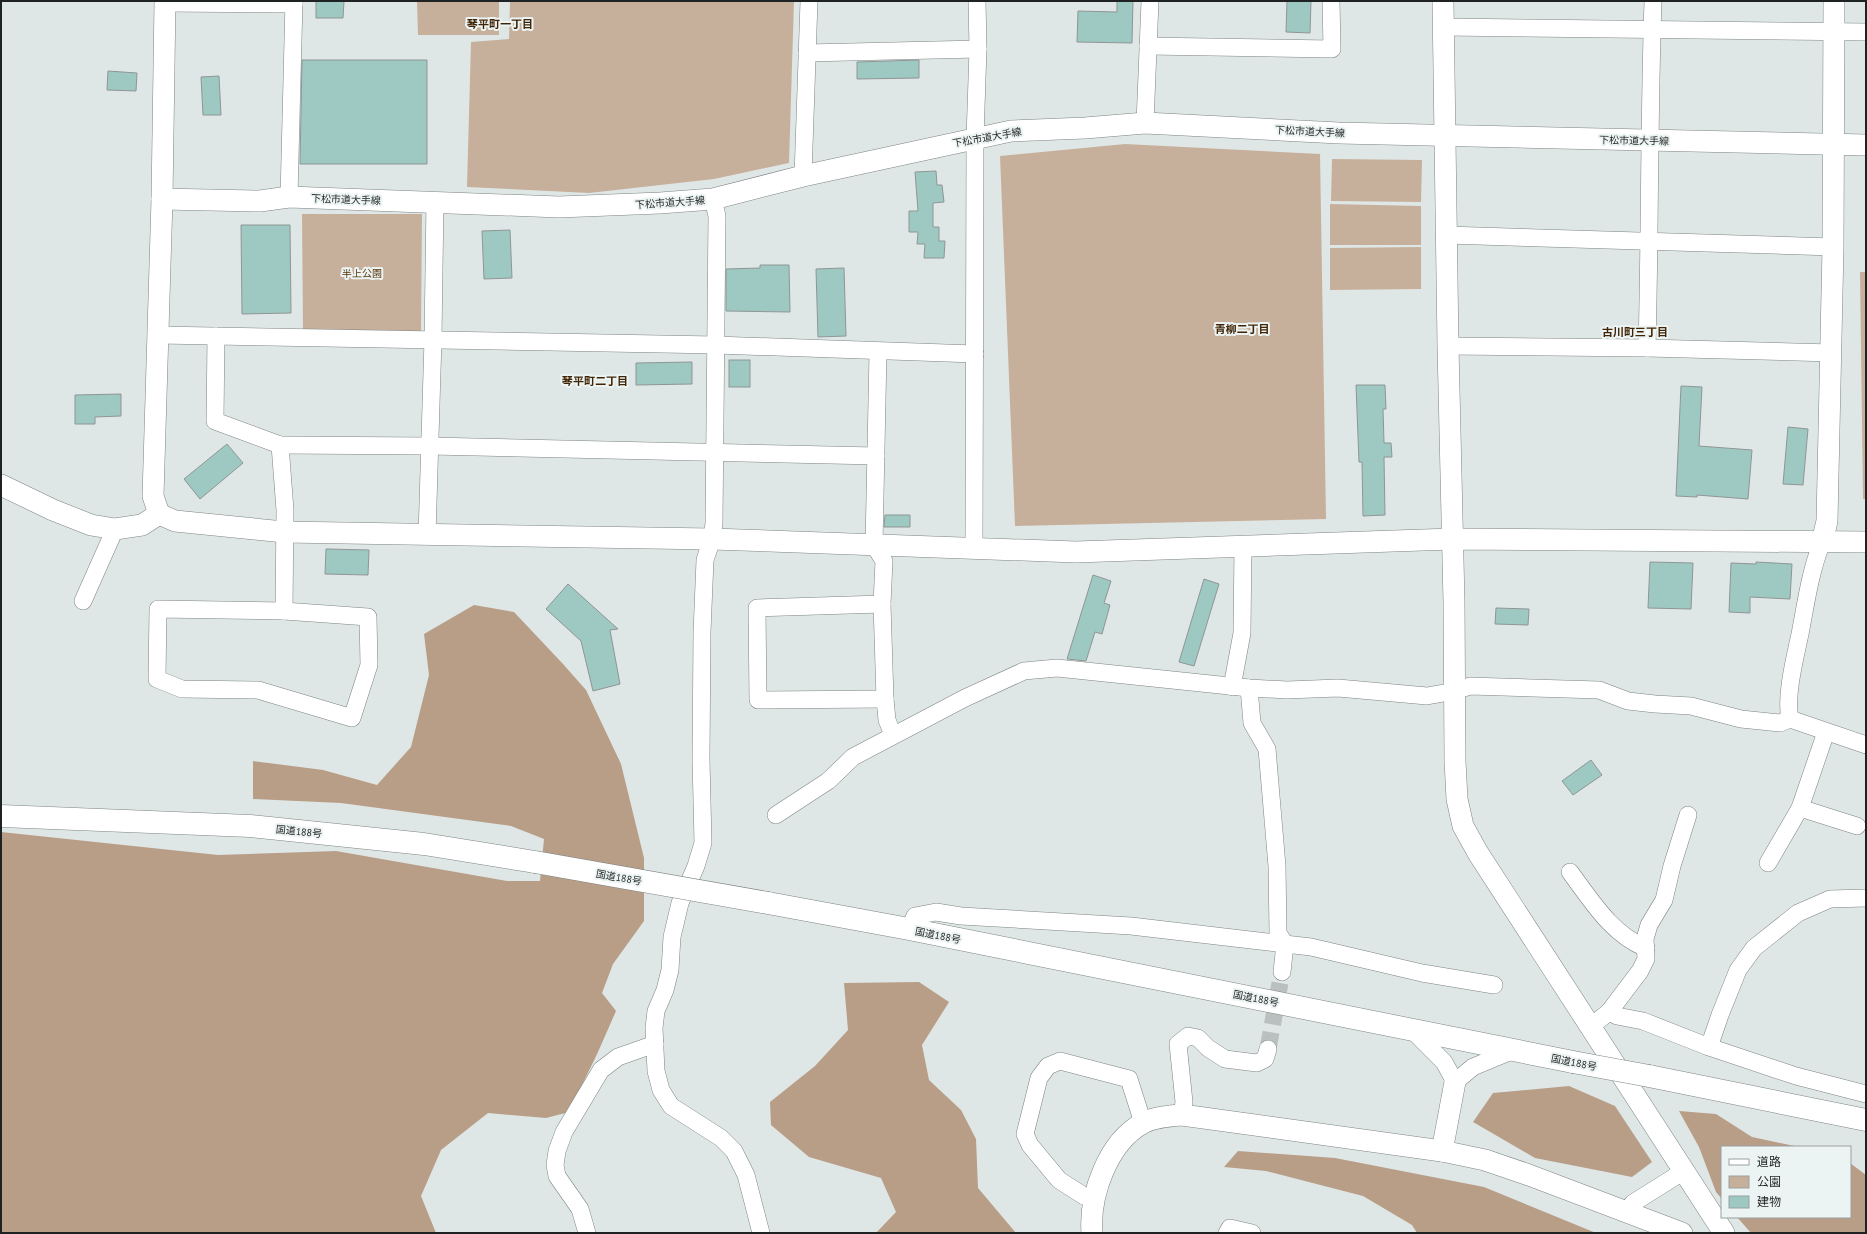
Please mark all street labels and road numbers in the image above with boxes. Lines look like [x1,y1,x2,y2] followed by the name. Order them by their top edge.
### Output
[1275,123,1345,140] street label: 下松市道大手線
[951,125,1023,150] street label: 下松市道大手線
[1599,133,1669,148] street label: 下松市道大手線
[311,192,381,207] street label: 下松市道大手線
[635,194,705,211] street label: 下松市道大手線
[275,823,323,840] street label: 国道188号
[595,867,643,888] street label: 国道188号
[914,925,962,946] street label: 国道188号
[1232,988,1280,1009] street label: 国道188号
[1550,1052,1598,1073] street label: 国道188号

